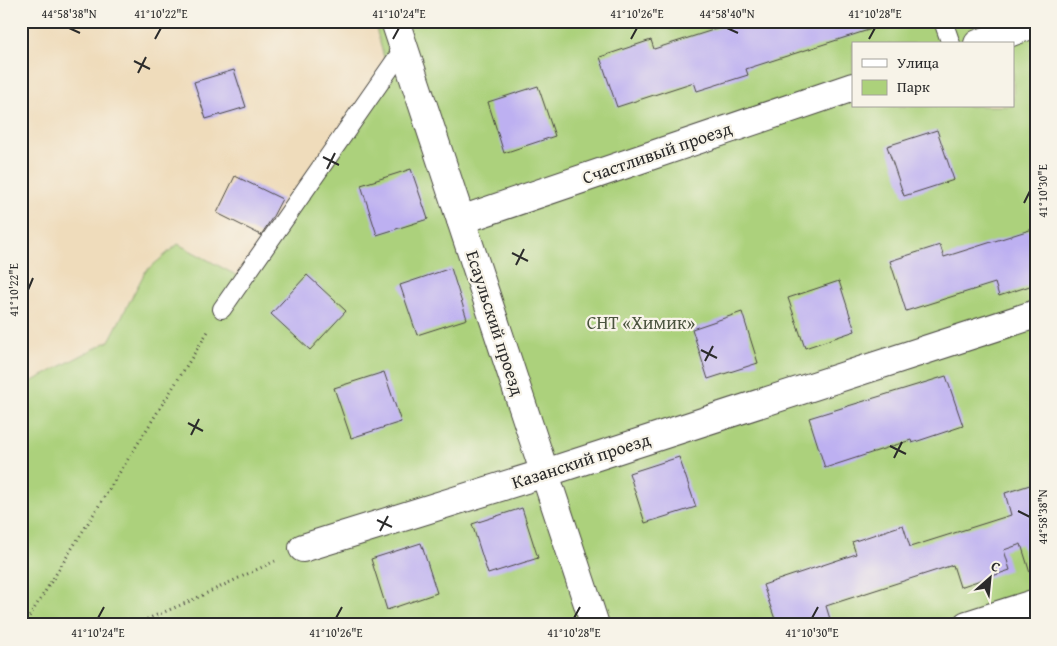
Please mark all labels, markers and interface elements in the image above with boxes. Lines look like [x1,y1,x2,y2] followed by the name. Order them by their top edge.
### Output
[41,5,97,22] text: 44°58'38"N
[134,5,188,22] text: 41°10'22"E
[372,5,426,22] text: 41°10'24"E
[610,5,664,22] text: 41°10'26"E
[699,5,755,22] text: 44°58'40"N
[848,5,902,22] text: 41°10'28"E
[852,42,1014,108] legend
[897,52,940,73] text: Улица
[897,76,930,97] text: Парк
[578,114,735,191] street label: Счастливый проезд
[1034,164,1051,218] text: 41°10'30"E
[459,247,532,399] street label: Есаульский проезд
[5,263,22,317] text: 41°10'22"E
[587,309,695,336] park label: СНТ «Химик»
[508,425,654,496] street label: Казанский проезд
[1034,489,1051,545] text: 44°58'38"N
[964,554,1014,604] north arrow
[988,556,1004,577] text: С
[71,624,125,641] text: 41°10'24"E
[309,624,363,641] text: 41°10'26"E
[547,624,601,641] text: 41°10'28"E
[785,624,839,641] text: 41°10'30"E

